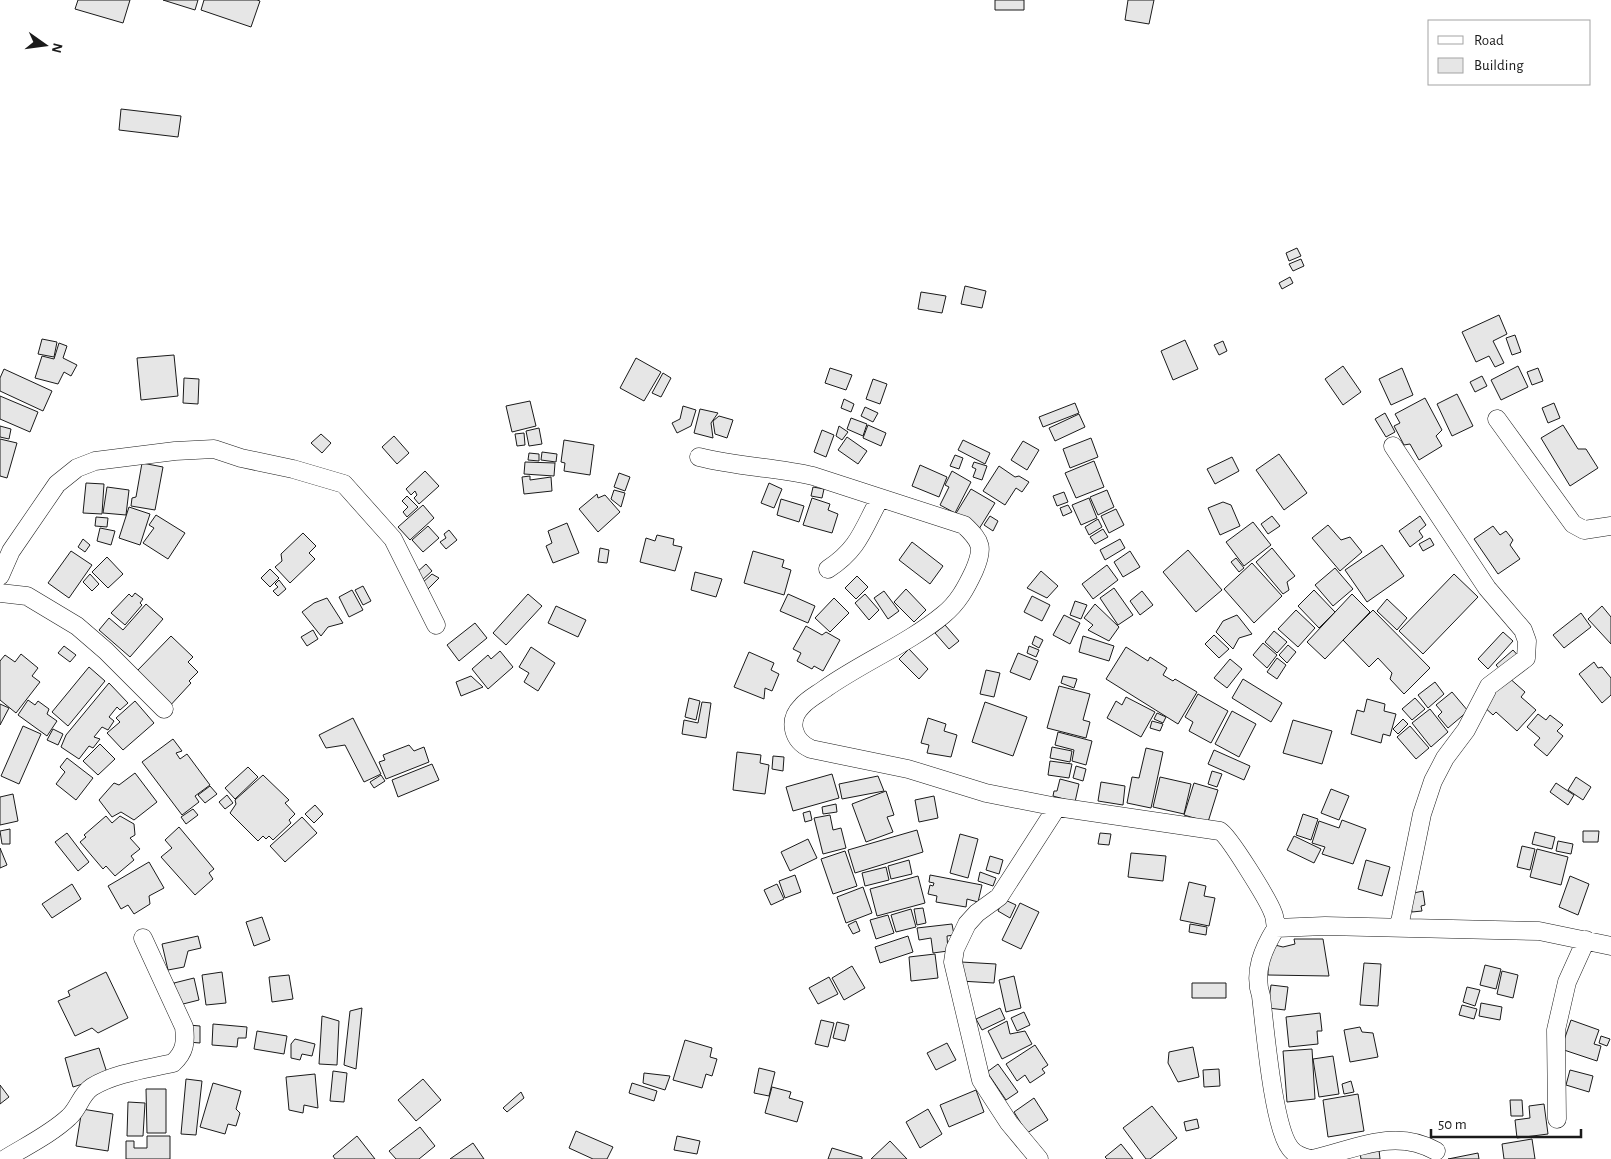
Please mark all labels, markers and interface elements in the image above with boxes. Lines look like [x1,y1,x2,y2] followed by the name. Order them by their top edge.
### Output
[20,20,70,70] north arrow
[1428,20,1591,85] legend
[1474,33,1504,48] text: Road
[49,41,65,54] text: N
[1474,58,1524,73] text: Building
[1431,1106,1581,1138] scale bar
[1438,1117,1467,1132] text: 50 m

